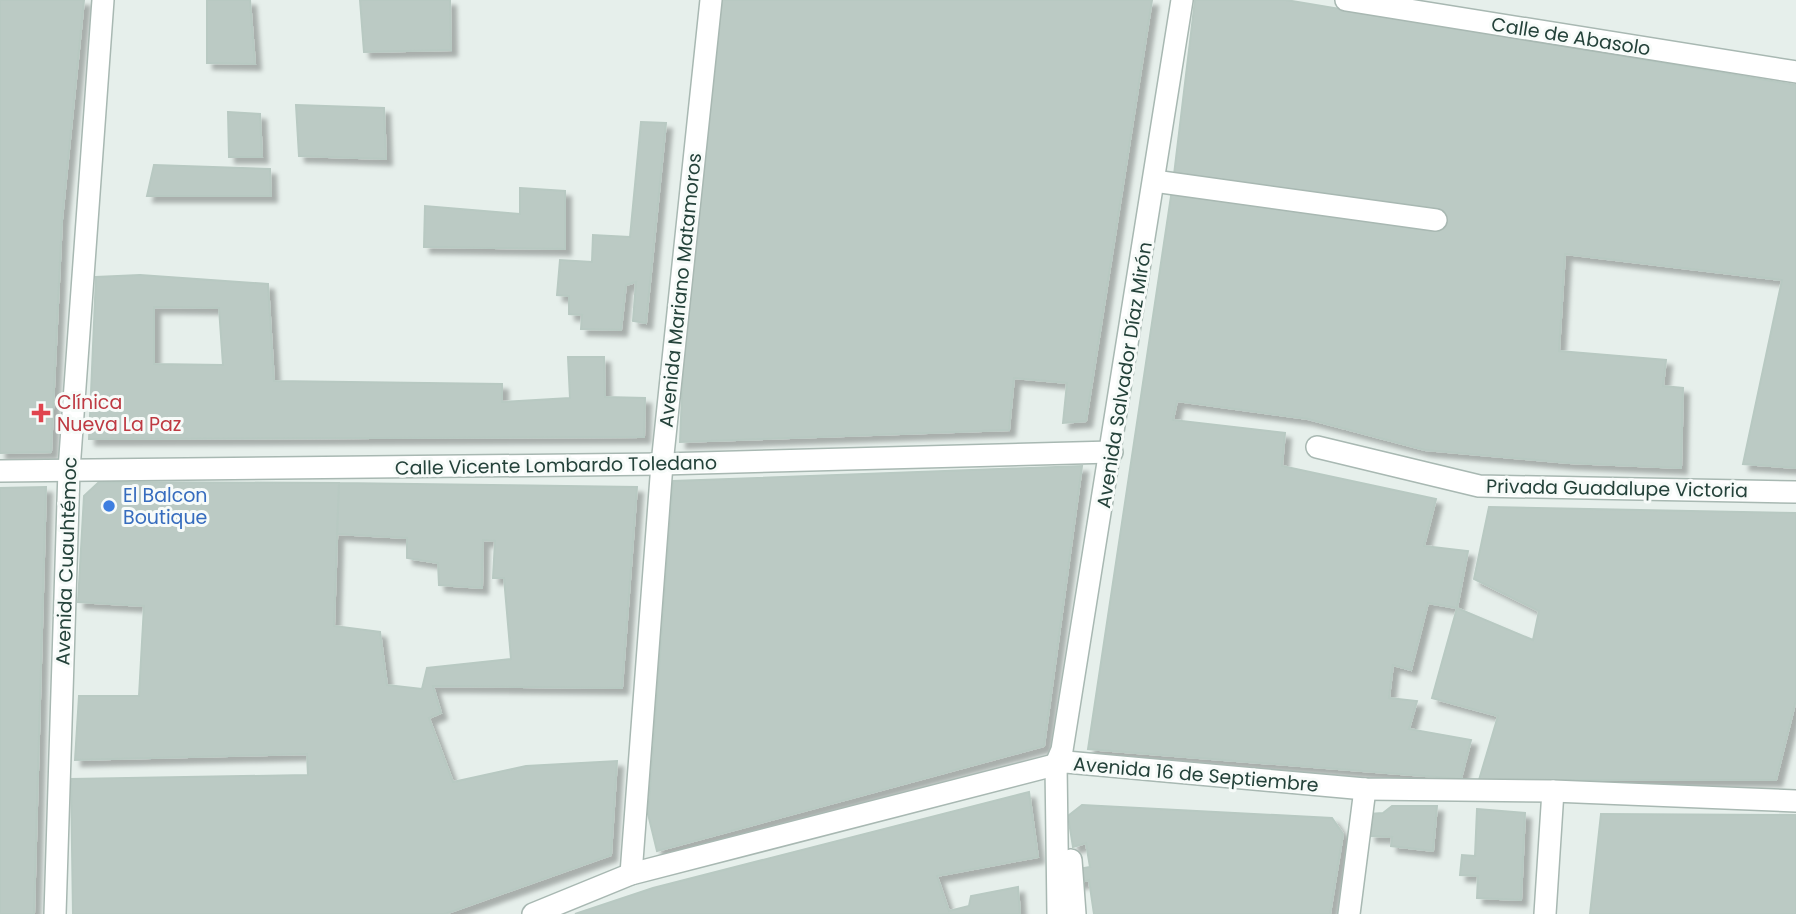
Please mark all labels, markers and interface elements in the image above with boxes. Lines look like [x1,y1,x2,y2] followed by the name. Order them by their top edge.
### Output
[1489,11,1652,62] street label: Calle de Abasolo
[653,151,708,429] street label: Avenida Mariano Matamoros
[1090,240,1159,510] street label: Avenida Salvador Díaz Mirón
[57,389,182,438] place label: Clínica Nueva La Paz
[31,403,51,423] marker: Clínica Nueva La Paz
[395,449,717,482] street label: Calle Vicente Lombardo Toledano
[49,456,84,666] street label: Avenida Cuauhtémoc
[1486,473,1748,504] street label: Privada Guadalupe Victoria
[123,482,208,531] place label: El Balcon Boutique
[101,498,117,514] marker: El Balcon Boutique
[1072,750,1320,799] street label: Avenida 16 de Septiembre

